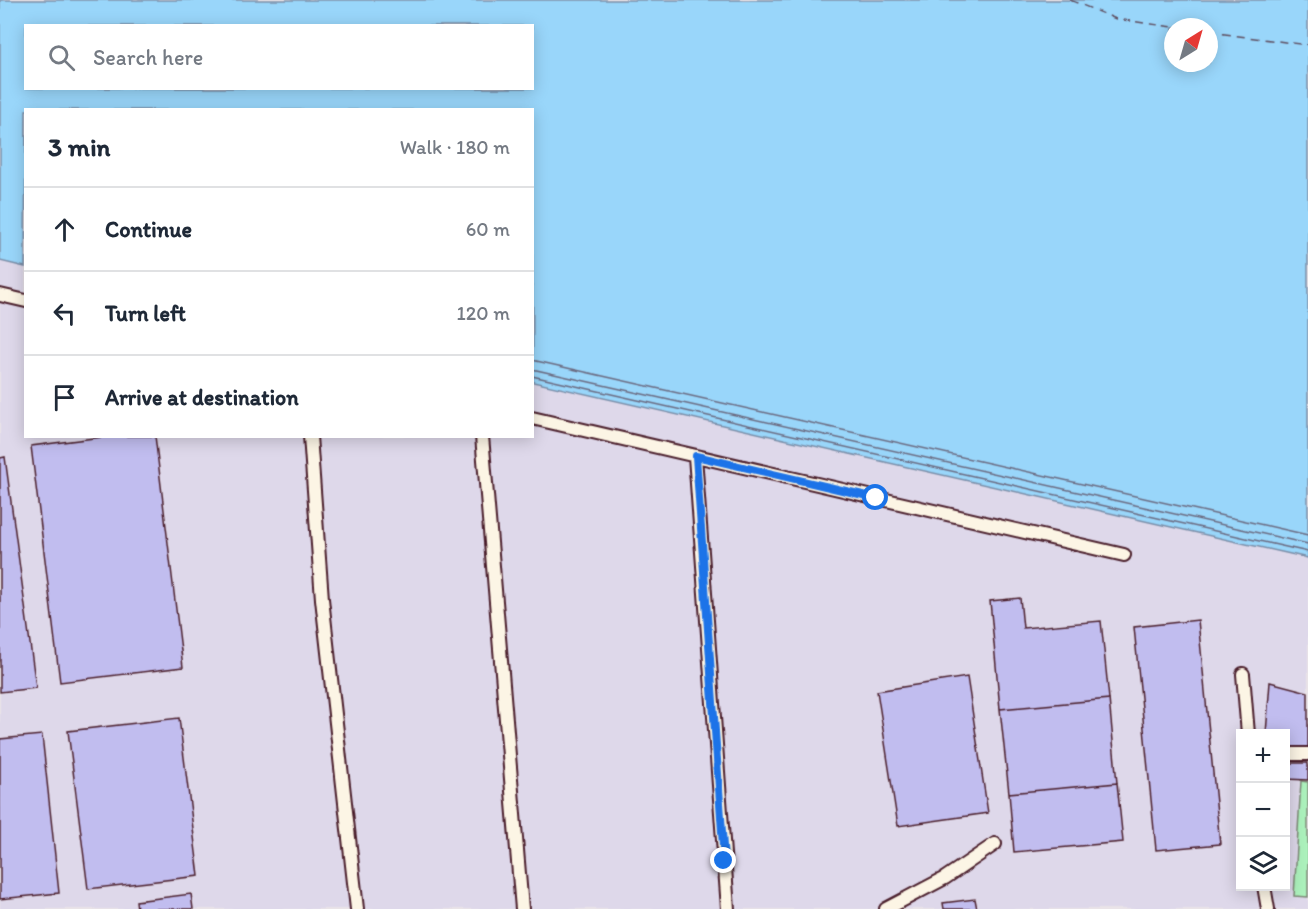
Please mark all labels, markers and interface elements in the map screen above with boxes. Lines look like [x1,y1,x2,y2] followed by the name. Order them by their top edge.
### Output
[1164,18,1218,72] north arrow
[24,24,534,90] search box
[45,41,78,74] icon: search
[93,44,203,71] text: Search here
[48,131,110,163] text: 3 min
[400,135,510,159] text: Walk · 180 m
[48,213,81,246] icon: ahead
[105,216,192,243] text: Continue
[466,217,510,241] text: 60 m
[48,297,81,330] icon: left
[105,300,186,327] text: Turn left
[457,301,510,325] text: 120 m
[48,381,81,414] icon: arrive
[105,384,299,411] text: Arrive at destination
[862,484,888,510] route start
[1236,729,1290,891] map controls
[1236,729,1290,783] button: +
[1236,783,1290,837] button: −
[1236,837,1290,891] button: layers
[710,847,736,873] route end

